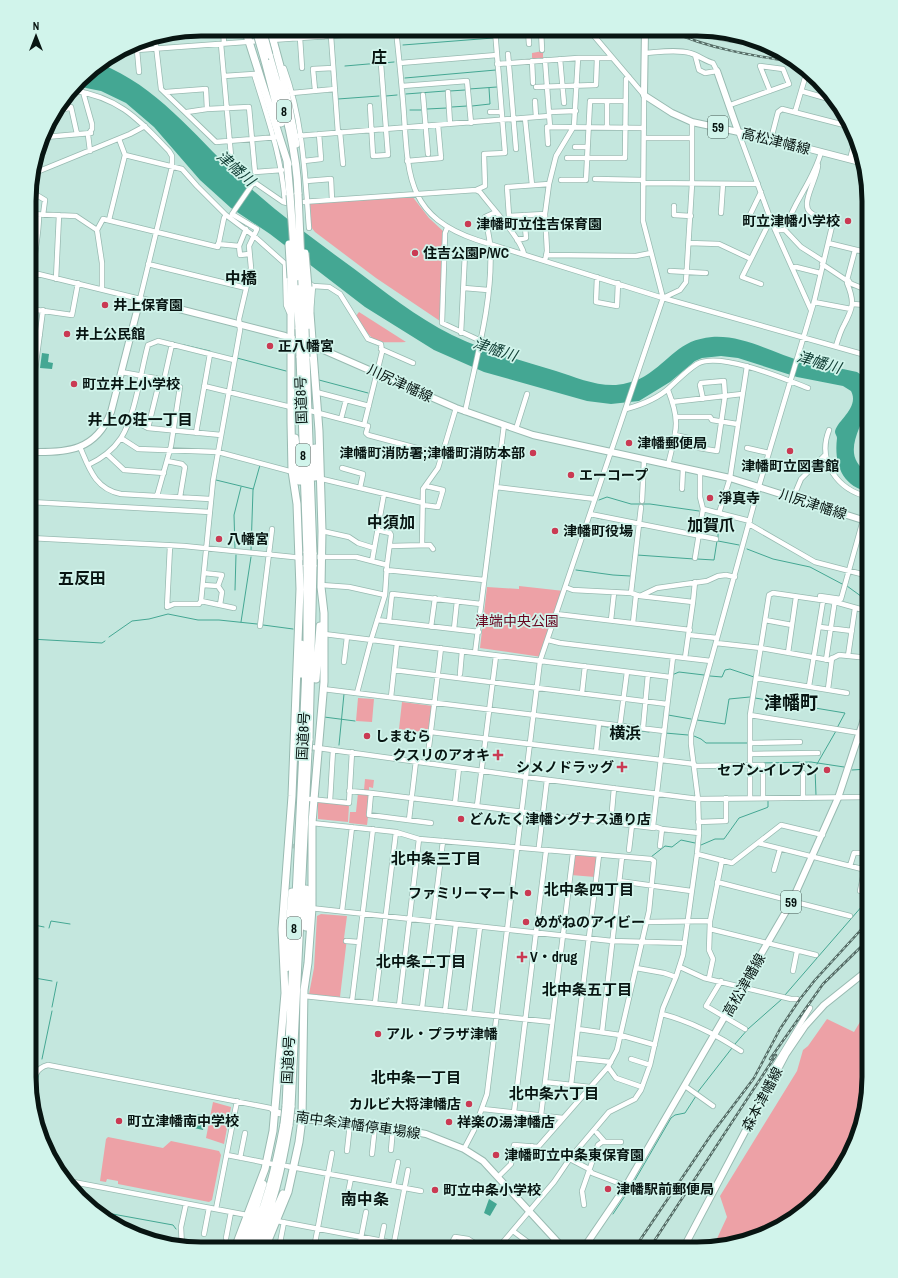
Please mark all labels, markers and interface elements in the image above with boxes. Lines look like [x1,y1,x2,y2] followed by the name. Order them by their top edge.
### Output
[16,16,56,56] north arrow
[33,19,39,33] text: N
[371,46,387,68] district label: 庄
[277,100,291,122] road number: 8
[708,116,728,138] road number: 59
[740,124,812,158] street label: 高松津幡線
[212,145,261,192] water label: 津幡川
[742,212,840,230] place label: 町立津幡小学校
[476,215,602,233] place label: 津幡町立住吉保育園
[843,216,853,226] marker: 町立津幡小学校
[463,219,473,229] marker: 津幡町立住吉保育園
[423,244,509,262] place label: 住吉公園P/WC
[410,248,420,258] marker: 住吉公園P/WC
[225,267,257,289] district label: 中橋
[113,296,183,314] place label: 井上保育園
[100,300,110,310] marker: 井上保育園
[75,325,145,343] place label: 井上公民館
[62,329,72,339] marker: 井上公民館
[470,332,522,367] water label: 津幡川
[278,337,334,355] place label: 正八幡宮
[265,341,275,351] marker: 正八幡宮
[794,346,845,379] water label: 津幡川
[364,360,436,406] street label: 川尻津幡線
[82,375,180,393] place label: 町立井上小学校
[291,376,311,424] street label: 国道8号
[69,379,79,389] marker: 町立井上小学校
[87,409,193,430] district label: 井上の荘一丁目
[637,434,707,452] place label: 津幡郵便局
[624,438,634,448] marker: 津幡郵便局
[296,444,310,466] road number: 8
[339,444,525,462] place label: 津幡町消防署;津幡町消防本部
[785,446,795,456] marker: 津幡町立図書館
[528,448,538,458] marker: 津幡町消防署;津幡町消防本部
[741,457,839,475] place label: 津幡町立図書館
[579,466,648,484] place label: エーコープ
[566,470,576,480] marker: エーコープ
[777,485,849,523] street label: 川尻津幡線
[718,489,760,507] place label: 淨真寺
[705,493,715,503] marker: 淨真寺
[367,511,415,533] district label: 中須加
[687,514,735,536] district label: 加賀爪
[563,522,633,540] place label: 津幡町役場
[550,526,560,536] marker: 津幡町役場
[227,530,269,548] place label: 八幡宮
[214,534,224,544] marker: 八幡宮
[58,567,106,589] district label: 五反田
[475,612,559,630] park label: 津端中央公園
[764,690,818,715] district label: 津幡町
[293,711,313,761] street label: 国道8号
[609,722,641,744] district label: 横浜
[375,727,431,745] place label: しまむら
[362,731,372,741] marker: しまむら
[392,746,490,764] place label: クスリのアオキ
[493,750,503,760] marker: クスリのアオキ
[516,758,614,776] place label: シメノドラッグ
[717,761,819,779] place label: セブン-イレブン
[617,762,627,772] marker: シメノドラッグ
[822,765,832,775] marker: セブン-イレブン
[469,810,651,828] place label: どんたく津幡シグナス通り店
[456,814,466,824] marker: どんたく津幡シグナス通り店
[391,848,481,869] district label: 北中条三丁目
[544,879,634,900] district label: 北中条四丁目
[408,884,520,902] place label: ファミリーマート
[523,888,533,898] marker: ファミリーマート
[781,891,801,913] road number: 59
[534,913,645,931] place label: めがねのアイビー
[287,917,301,939] road number: 8
[521,917,531,927] marker: めがねのアイビー
[530,948,577,966] place label: V・drug
[719,950,769,1020] street label: 高松津幡線
[376,951,466,972] district label: 北中条二丁目
[517,952,527,962] marker: V・drug
[542,979,632,1000] district label: 北中条五丁目
[386,1025,498,1043] place label: アル・プラザ津幡
[373,1029,383,1039] marker: アル・プラザ津幡
[278,1035,298,1085] street label: 国道8号
[738,1064,786,1134] street label: 森本津幡線
[371,1067,461,1088] district label: 北中条一丁目
[509,1083,599,1104] district label: 北中条六丁目
[349,1095,461,1113] place label: カルビ大将津幡店
[464,1099,474,1109] marker: カルビ大将津幡店
[294,1107,422,1143] street label: 南中条津幡停車場線
[127,1112,239,1130] place label: 町立津幡南中学校
[457,1113,555,1131] place label: 祥楽の湯津幡店
[114,1116,124,1126] marker: 町立津幡南中学校
[444,1117,454,1127] marker: 祥楽の湯津幡店
[504,1146,644,1164] place label: 津幡町立中条東保育園
[491,1150,501,1160] marker: 津幡町立中条東保育園
[616,1180,714,1198] place label: 津幡駅前郵便局
[443,1181,541,1199] place label: 町立中条小学校
[603,1184,613,1194] marker: 津幡駅前郵便局
[430,1185,440,1195] marker: 町立中条小学校
[341,1188,389,1210] district label: 南中条

